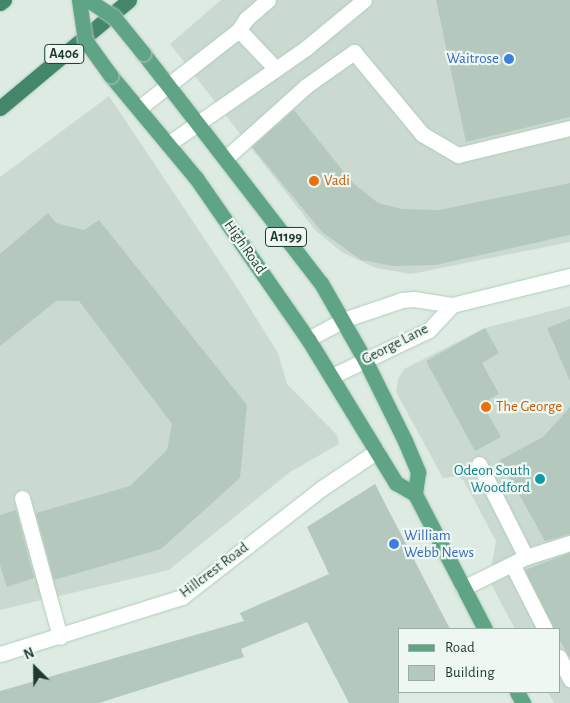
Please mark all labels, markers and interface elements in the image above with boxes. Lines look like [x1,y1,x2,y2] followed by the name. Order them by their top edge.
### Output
[44,42,84,66] road number: A406
[446,50,499,68] place label: Waitrose
[503,53,515,65] marker: Waitrose
[324,172,350,190] place label: Vadi
[308,175,320,187] marker: Vadi
[220,217,270,277] street label: High Road
[265,226,307,248] road number: A1199
[359,320,431,368] street label: George Lane
[496,398,562,416] place label: The George
[480,401,492,413] marker: The George
[454,461,530,496] place label: Odeon South Woodford
[534,473,546,485] marker: Odeon South Woodford
[404,526,474,561] place label: William Webb News
[176,538,252,602] street label: Hillcrest Road
[388,538,400,550] marker: William Webb News
[398,628,560,693] legend
[445,640,475,655] text: Road
[10,643,60,693] north arrow
[22,646,36,663] text: N
[445,665,495,680] text: Building

